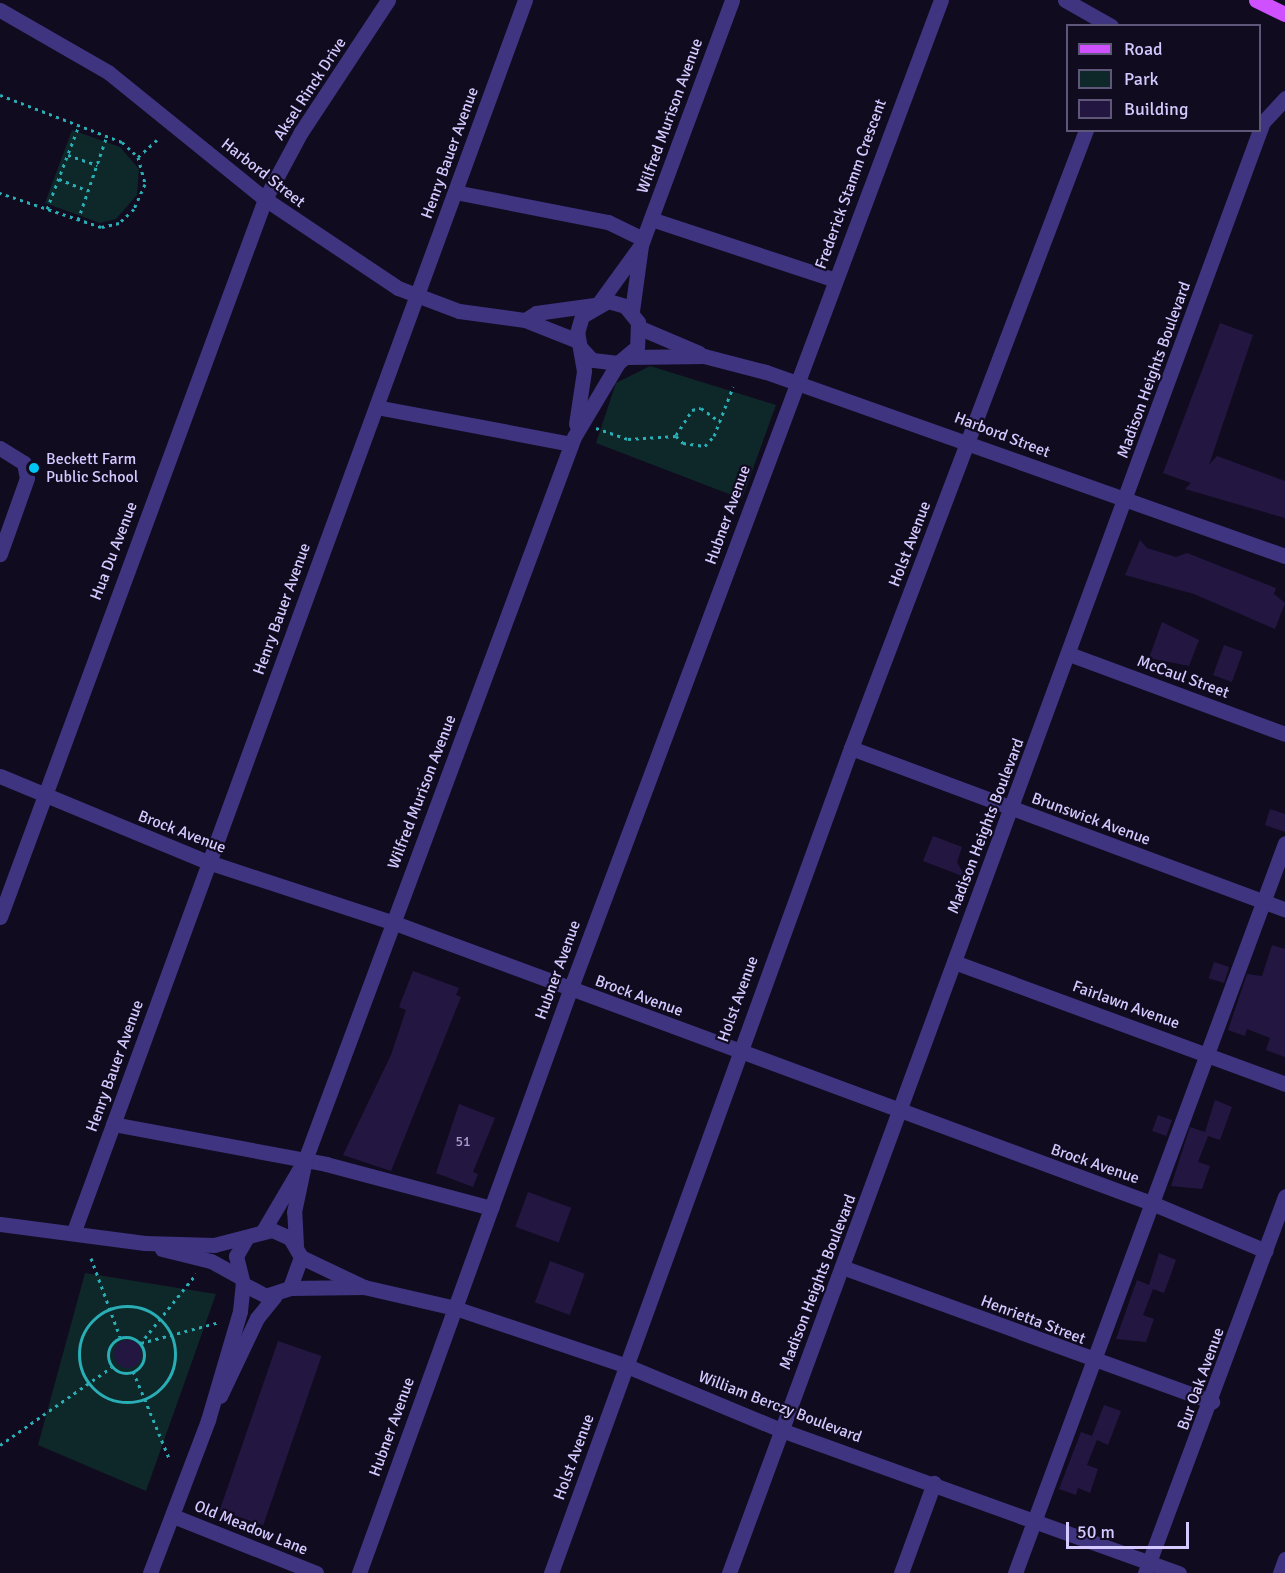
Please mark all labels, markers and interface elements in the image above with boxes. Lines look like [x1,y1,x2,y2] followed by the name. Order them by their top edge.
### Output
[1066,24,1261,132] legend
[270,34,350,144] street label: Aksel Rinck Drive
[633,36,707,196] street label: Wilfred Murison Avenue
[1124,38,1163,60] text: Road
[1124,68,1159,90] text: Park
[417,85,483,221] street label: Henry Bauer Avenue
[811,96,891,272] street label: Frederick Stamm Crescent
[1124,98,1188,120] text: Building
[217,134,309,212] street label: Harbord Street
[1113,279,1195,461] street label: Madison Heights Boulevard
[951,408,1053,462] street label: Harbord Street
[46,449,139,487] place label: Beckett Farm Public School
[27,461,41,475] marker: Beckett Farm Public School
[701,463,755,567] street label: Hubner Avenue
[86,499,142,603] street label: Hua Du Avenue
[885,499,935,589] street label: Holst Avenue
[249,541,315,677] street label: Henry Bauer Avenue
[1134,651,1232,703] street label: McCaul Street
[384,712,460,872] street label: Wilfred Murison Avenue
[944,736,1028,916] street label: Madison Heights Boulevard
[1029,789,1153,849] street label: Brunswick Avenue
[135,806,229,858] street label: Brock Avenue
[531,918,585,1022] street label: Hubner Avenue
[714,953,762,1045] street label: Holst Avenue
[592,971,686,1021] street label: Brock Avenue
[1070,977,1182,1033] street label: Fairlawn Avenue
[82,998,148,1134] street label: Henry Bauer Avenue
[455,1134,471,1150] house number: 51
[1048,1140,1142,1188] street label: Brock Avenue
[776,1192,860,1372] street label: Madison Heights Boulevard
[978,1291,1088,1349] street label: Henrietta Street
[1174,1325,1228,1433] street label: Bur Oak Avenue
[696,1367,864,1447] street label: William Berczy Boulevard
[365,1375,419,1479] street label: Hubner Avenue
[550,1411,598,1503] street label: Holst Avenue
[191,1496,311,1560] street label: Old Meadow Lane
[1069,1510,1192,1548] scale bar
[1077,1521,1115,1543] text: 50 m

